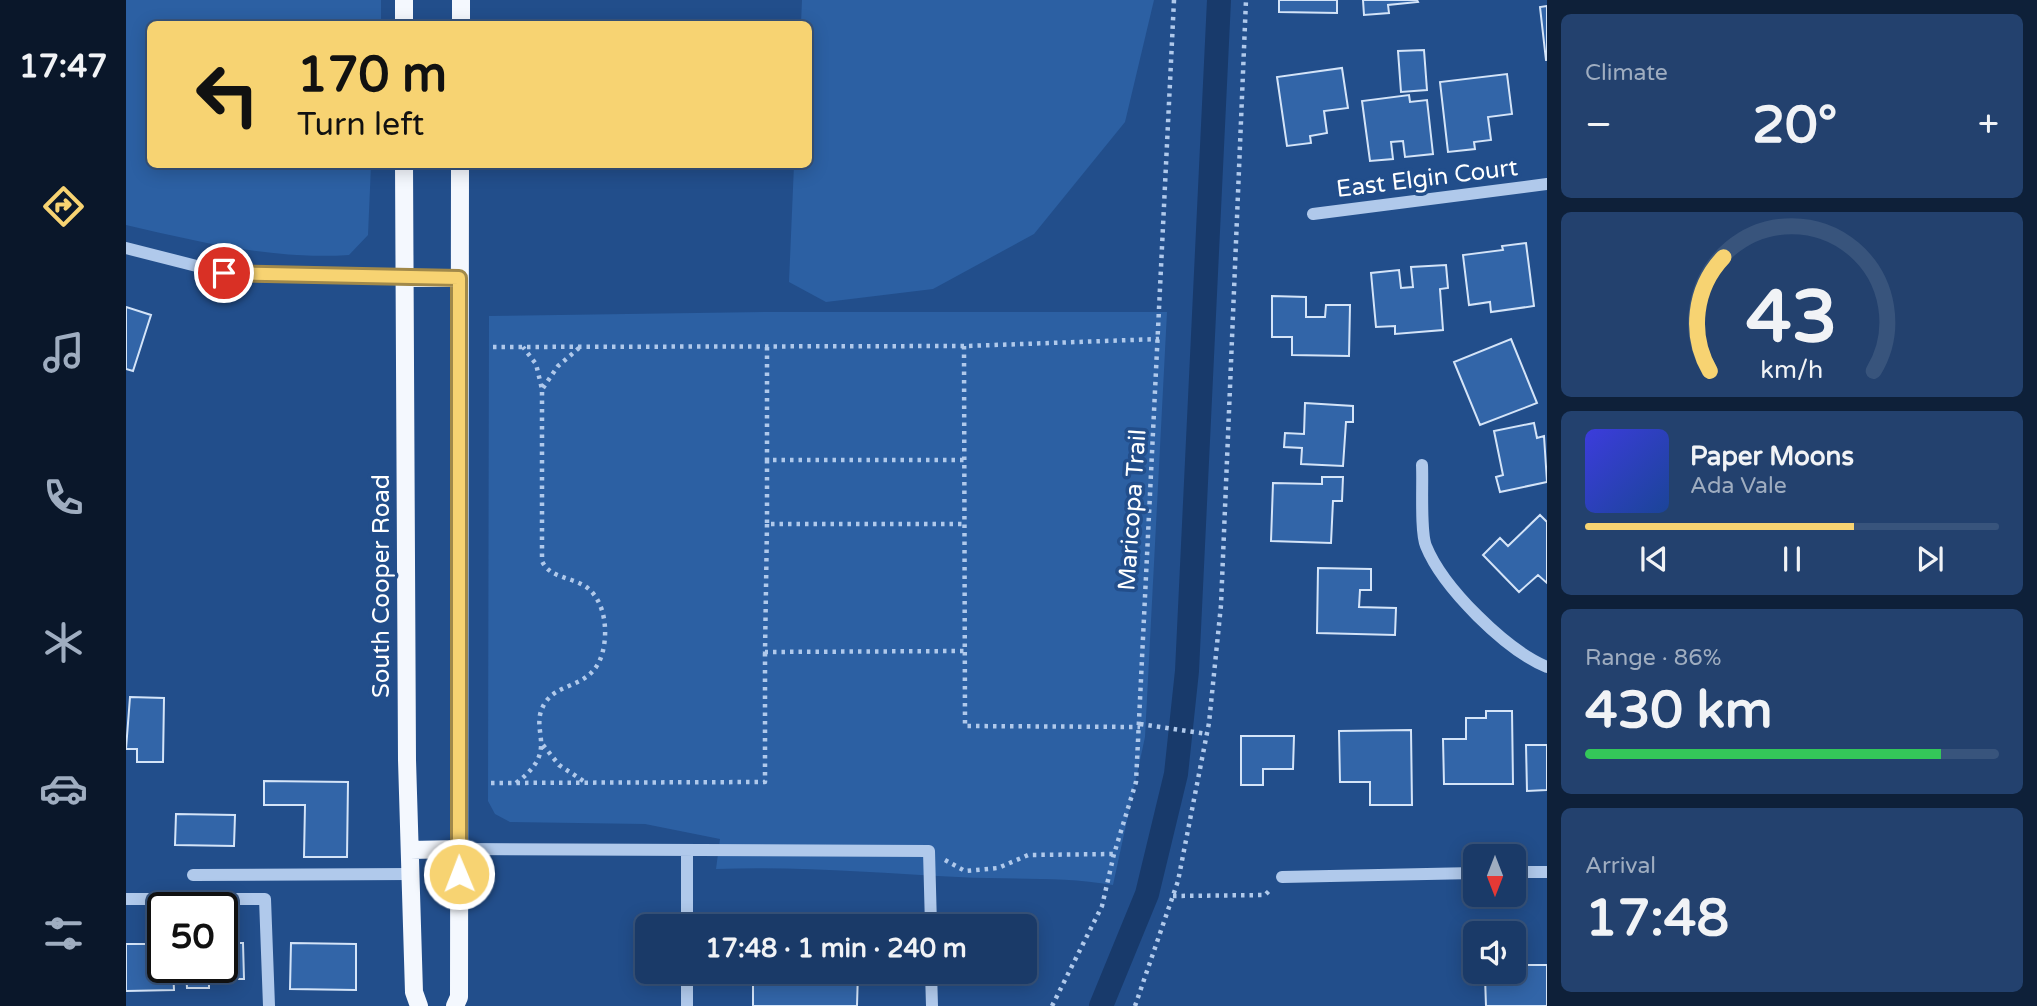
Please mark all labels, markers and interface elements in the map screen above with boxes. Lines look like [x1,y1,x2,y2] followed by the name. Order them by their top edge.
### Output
[297,46,447,105] text: 170 m
[19,48,107,86] text: 17:47
[182,49,273,140] icon: left
[1585,59,1668,87] text: Climate
[1752,94,1837,157] text: 20°
[1585,102,1612,148] text: −
[1978,102,1999,148] text: +
[297,106,424,144] text: Turn left
[1335,153,1519,204] street label: East Elgin Court
[39,182,88,231] icon: directions
[194,243,254,303] pin
[205,254,243,292] icon: arrive
[1746,274,1838,362] text: 43
[39,328,88,377] icon: music
[1761,354,1823,384] text: km/h
[1112,428,1153,592] street label: Maricopa Trail
[1690,441,1854,472] text: Paper Moons
[1690,472,1787,500] text: Ada Vale
[39,473,88,522] icon: phone
[367,474,396,698] street label: South Cooper Road
[1635,540,1673,578] icon: previous
[1773,540,1811,578] icon: pause
[1911,540,1949,578] icon: next
[39,618,88,667] icon: climate
[1585,644,1721,672] text: Range · 86%
[1585,679,1773,742] text: 430 km
[39,764,88,813] icon: car
[422,837,496,911] position arrow
[1463,844,1526,906] north arrow
[1463,844,1526,984] map controls
[1585,852,1656,880] text: Arrival
[1585,887,1729,950] text: 17:48
[147,892,238,983] speed limit sign: 50
[39,909,88,958] icon: filters
[1463,921,1526,984] button: sound
[705,933,967,964] text: 17:48 · 1 min · 240 m

